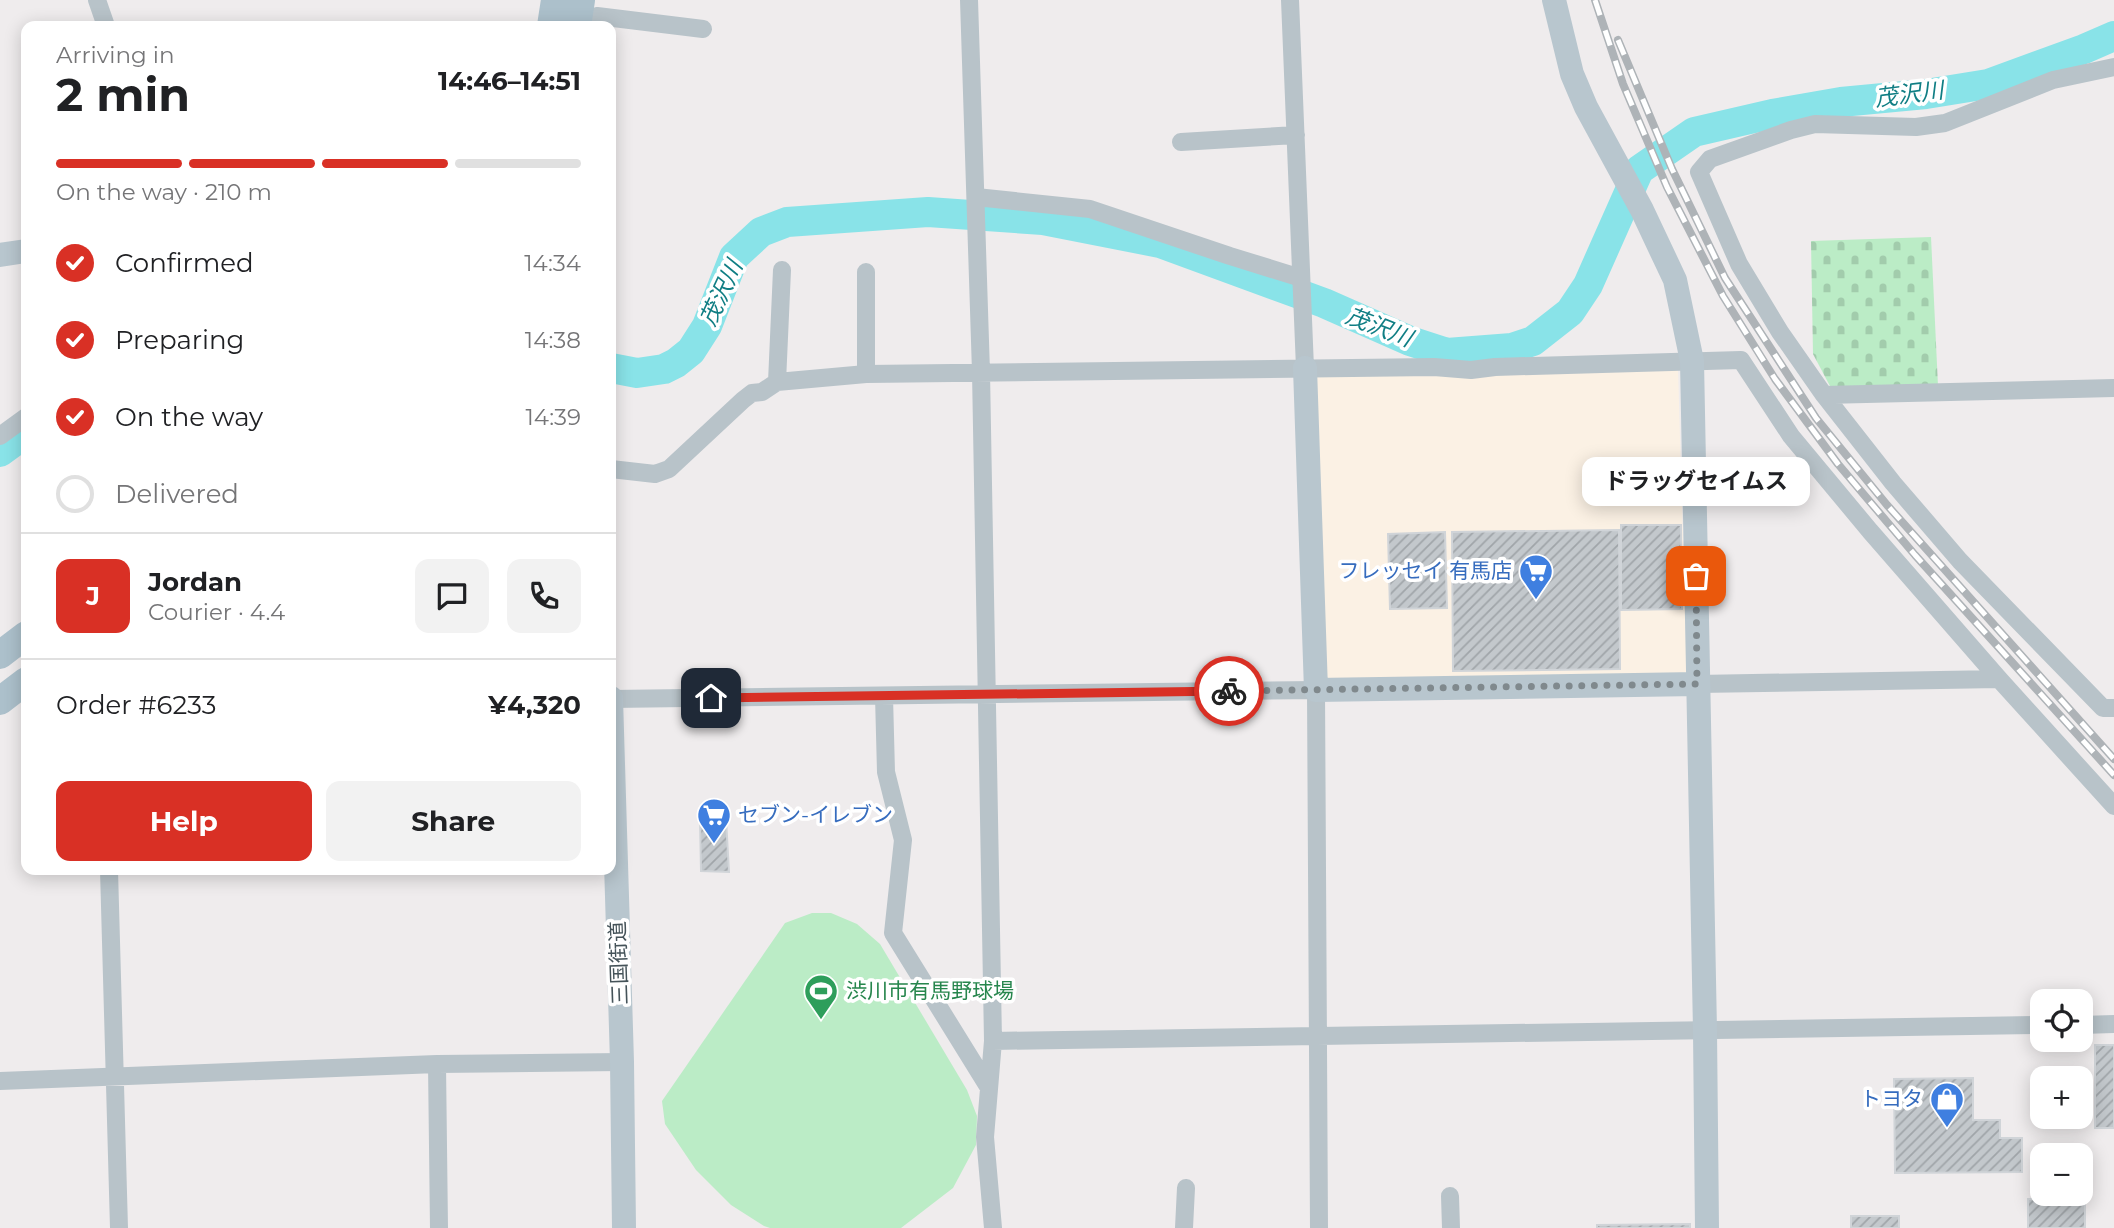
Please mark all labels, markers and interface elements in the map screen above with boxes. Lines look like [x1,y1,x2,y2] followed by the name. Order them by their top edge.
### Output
[56,41,175,69] text: Arriving in
[438,65,581,97] text: 14:46–14:51
[56,66,190,123] text: 2 min
[1873,76,1948,112] water label: 茂沢川
[56,178,272,206] text: On the way · 210 m
[56,244,94,282] icon: check
[115,247,254,279] text: Confirmed
[524,249,581,277] text: 14:34
[694,253,750,330] water label: 茂沢川
[1342,302,1419,354] water label: 茂沢川
[56,321,94,359] icon: check
[115,324,244,356] text: Preparing
[525,326,581,354] text: 14:38
[56,398,94,436] icon: check
[115,401,263,433] text: On the way
[525,403,581,431] text: 14:39
[1582,457,1810,506] callout: ドラッグセイムス
[1604,467,1788,495] text: ドラッグセイムス
[115,478,239,510] text: Delivered
[1666,546,1726,606] pin
[1517,552,1555,601] supermarket icon: フレッセイ 有馬店
[1677,557,1715,595] icon: bag
[1338,558,1512,583] place label: フレッセイ 有馬店
[415,559,489,633] button: chat
[507,559,581,633] button: phone
[148,566,242,598] text: Jordan
[86,580,100,612] text: J
[148,598,285,626] text: Courier · 4.4
[1194,656,1264,726] courier
[681,668,741,728] pin
[1210,672,1248,710] icon: bike
[692,679,730,717] icon: home
[56,689,216,721] text: Order #6233
[488,689,581,721] text: ¥4,320
[56,781,312,861] button: Help
[326,781,581,861] button: Share
[695,796,733,845] supermarket icon: セブン-イレブン
[738,802,893,827] place label: セブン-イレブン
[605,921,632,1005] street label: 三国街道
[802,972,840,1021] sports icon: 渋川市有馬野球場
[846,978,1014,1003] place label: 渋川市有馬野球場
[2030,989,2093,1206] map controls
[2030,989,2093,1052] button: locate
[2030,1066,2093,1129] button: +
[1928,1080,1966,1129] shop icon: トヨタ
[1860,1086,1923,1111] place label: トヨタ
[2030,1143,2093,1206] button: −

